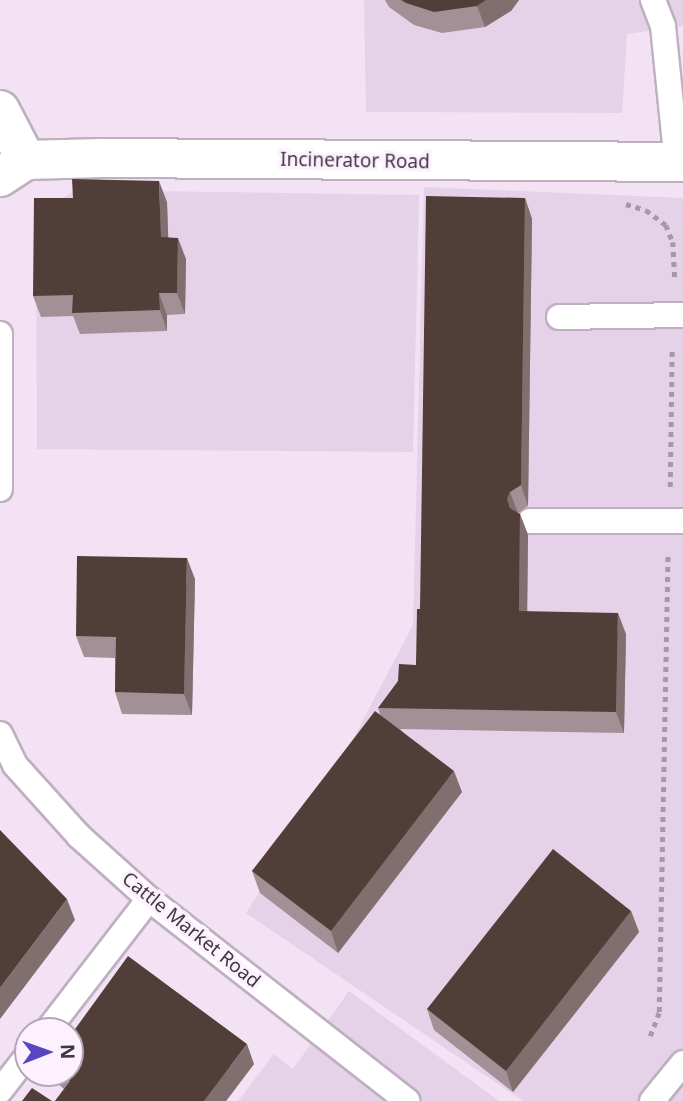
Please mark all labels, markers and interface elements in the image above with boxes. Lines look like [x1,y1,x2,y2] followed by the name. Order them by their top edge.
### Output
[280,148,430,174] street label: Incinerator Road
[117,867,265,993] street label: Cattle Market Road
[14,1017,84,1087] north arrow
[55,1044,81,1060] text: N

